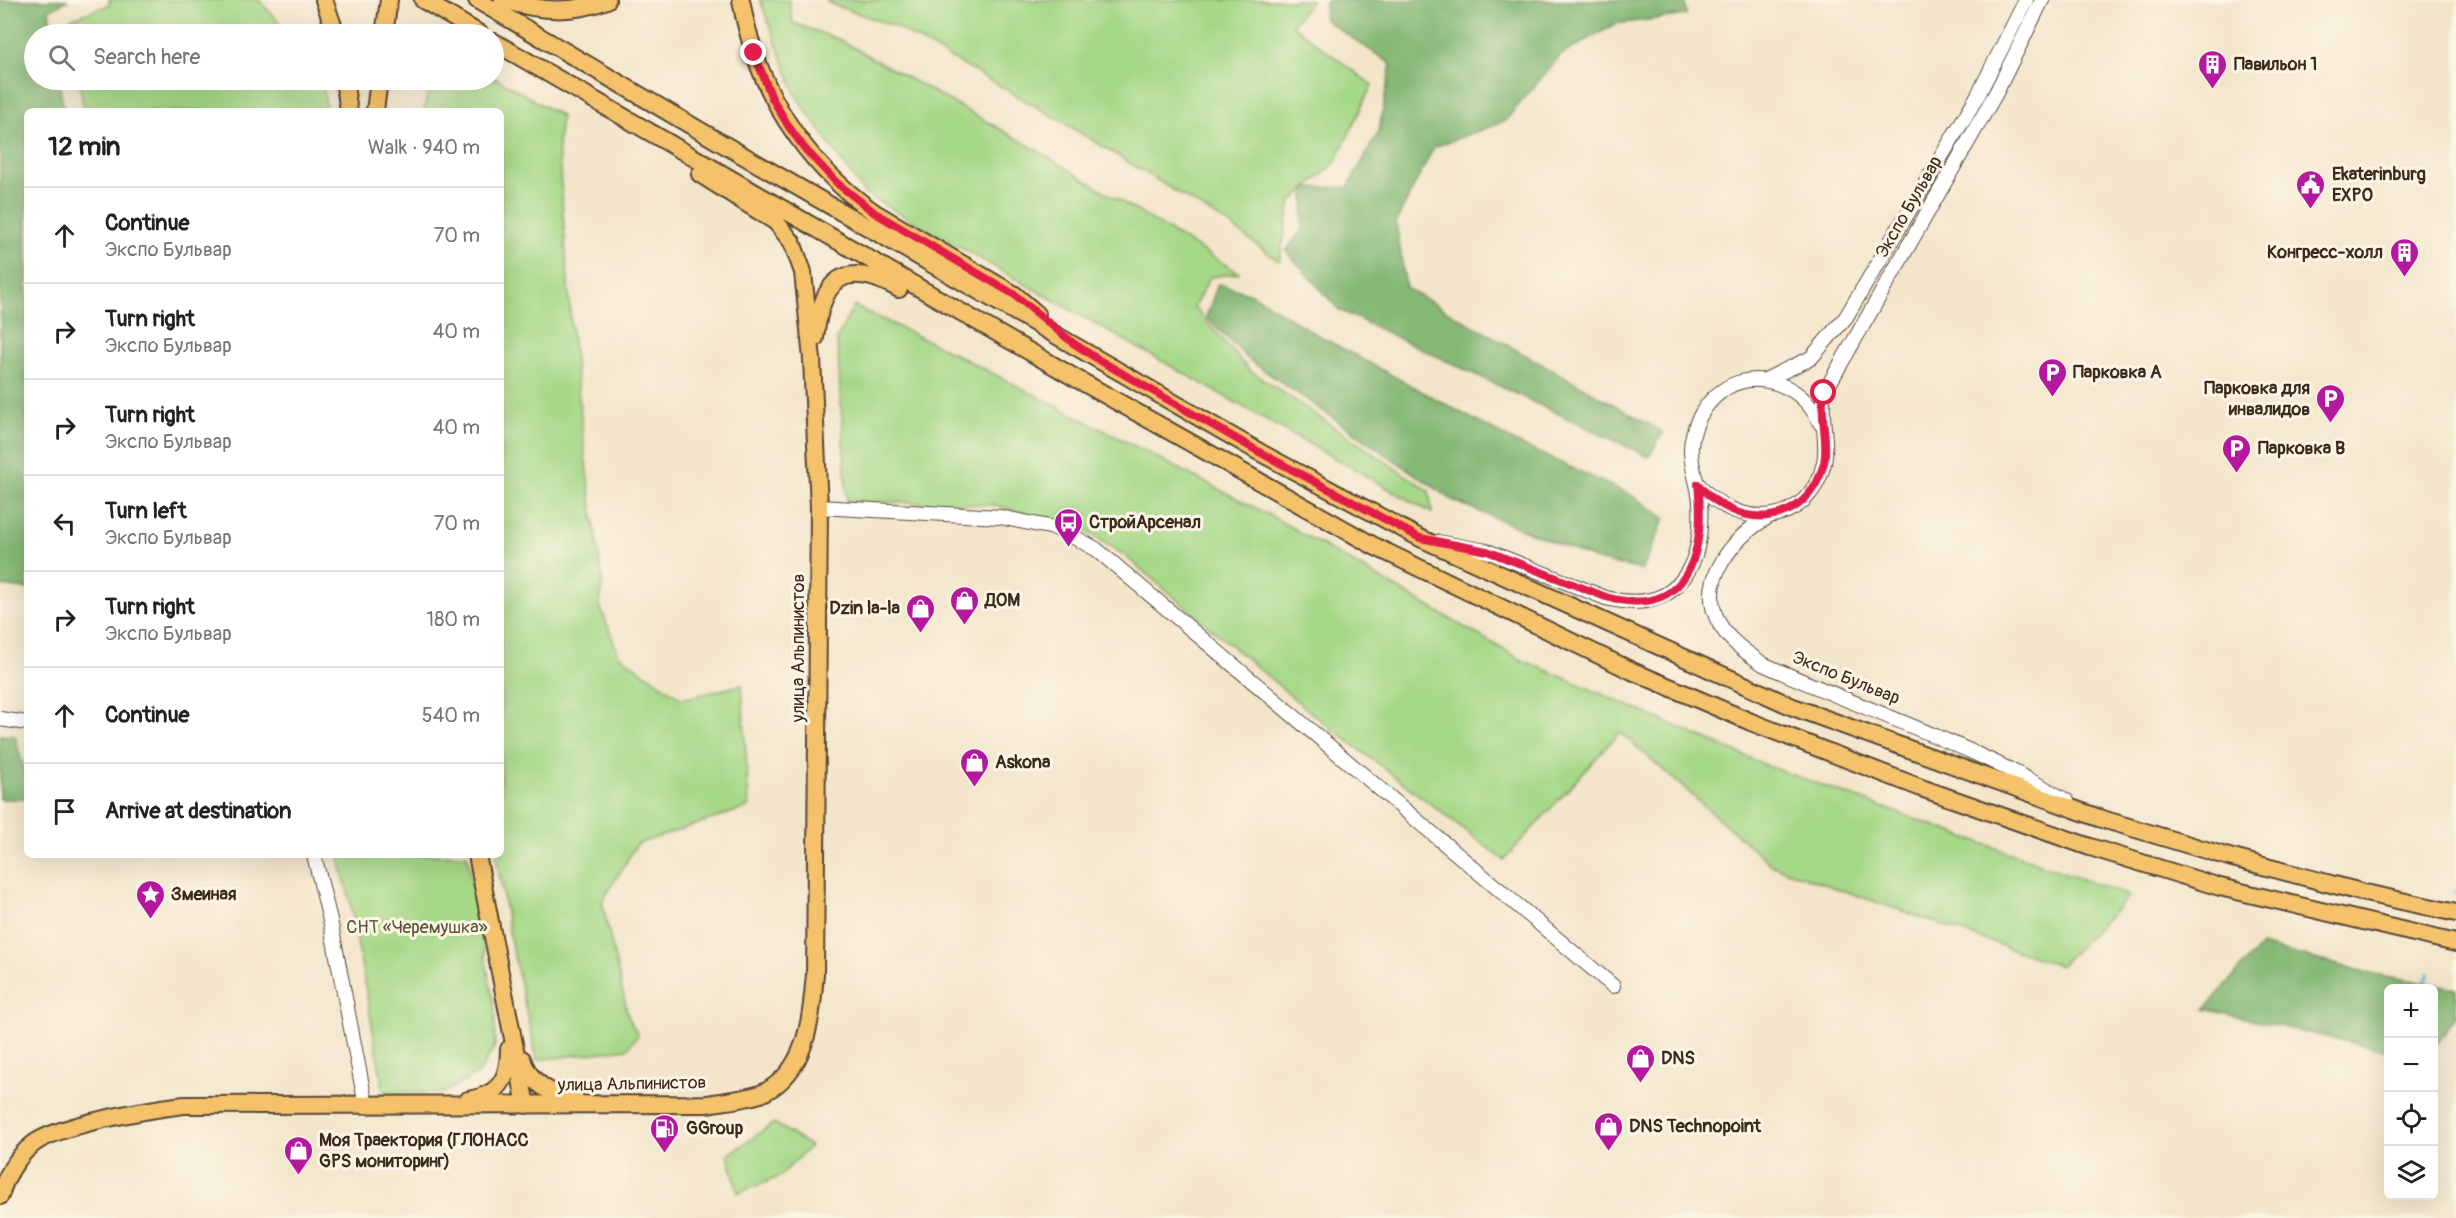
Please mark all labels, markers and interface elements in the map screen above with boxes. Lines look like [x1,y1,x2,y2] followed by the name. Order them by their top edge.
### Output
[24,24,504,90] search box
[740,39,766,65] route end
[45,41,78,74] icon: search
[93,43,200,71] text: Search here
[2197,48,2229,90] building icon: Павильон 1
[2234,53,2317,76] place label: Павильон 1
[48,131,121,163] text: 12 min
[368,135,480,160] text: Walk · 940 m
[1871,152,1947,262] street label: Экспо Бульвар
[2332,163,2426,207] place label: Ekaterinburg EXPO
[2295,168,2327,210] public building icon: Ekaterinburg EXPO
[105,209,189,237] text: Continue
[48,219,81,252] icon: ahead
[434,223,480,248] text: 70 m
[2388,236,2420,278] building icon: Конгресс-холл
[105,237,232,262] text: Экспо Бульвар
[2267,241,2383,264] place label: Конгресс-холл
[105,305,195,333] text: Turn right
[48,315,81,348] icon: right
[433,319,480,344] text: 40 m
[105,333,232,358] text: Экспо Бульвар
[2036,356,2068,398] parking icon: Парковка A
[2073,361,2162,384] place label: Парковка A
[2204,377,2310,421] place label: Парковка для инвалидов
[1810,379,1836,405] route start
[2315,382,2347,424] parking icon: Парковка для инвалидов
[105,401,195,429] text: Turn right
[48,411,81,444] icon: right
[433,415,480,440] text: 40 m
[105,429,232,454] text: Экспо Бульвар
[2221,432,2253,474] parking icon: Парковка B
[2258,437,2345,460] place label: Парковка B
[105,497,187,525] text: Turn left
[1052,506,1084,548] bus stop icon: СтройАрсенал
[48,507,81,540] icon: left
[434,511,480,536] text: 70 m
[1089,511,1201,534] place label: СтройАрсенал
[105,525,232,550] text: Экспо Бульвар
[787,574,810,723] street label: улица Альпинистов
[948,584,980,626] shop icon: ДОМ
[984,589,1020,612] place label: ДОМ
[905,592,937,634] shop icon: Dzin la-la
[105,593,195,621] text: Turn right
[829,597,901,620] place label: Dzin la-la
[48,603,81,636] icon: right
[426,607,480,632] text: 180 m
[105,621,232,646] text: Экспо Бульвар
[1789,646,1903,710] street label: Экспо Бульвар
[48,699,81,732] icon: ahead
[105,701,189,729] text: Continue
[422,703,480,728] text: 540 m
[958,746,990,788] shop icon: Askona
[995,751,1051,774] place label: Askona
[48,795,81,828] icon: arrive
[105,797,291,825] text: Arrive at destination
[134,878,166,920] place icon: Змеиная
[171,883,236,906] place label: Змеиная
[346,916,488,939] park label: СНТ «Черемушка»
[2384,984,2438,1200] map controls
[2384,984,2438,1038] button: +
[2384,1038,2438,1092] button: −
[1624,1042,1656,1084] shop icon: DNS
[1661,1047,1695,1070] place label: DNS
[556,1071,707,1097] street label: улица Альпинистов
[2384,1092,2438,1146] button: locate
[1592,1110,1624,1152] shop icon: DNS Technopoint
[649,1112,681,1154] fuel station icon: GGroup
[1629,1115,1762,1138] place label: DNS Technopoint
[686,1117,744,1140] place label: GGroup
[319,1129,529,1173] place label: Моя Траектория (ГЛОНАСС GPS мониторинг)
[282,1134,314,1176] shop icon: Моя Траектория (ГЛОНАСС GPS мониторинг)
[2384,1146,2438,1200] button: layers

